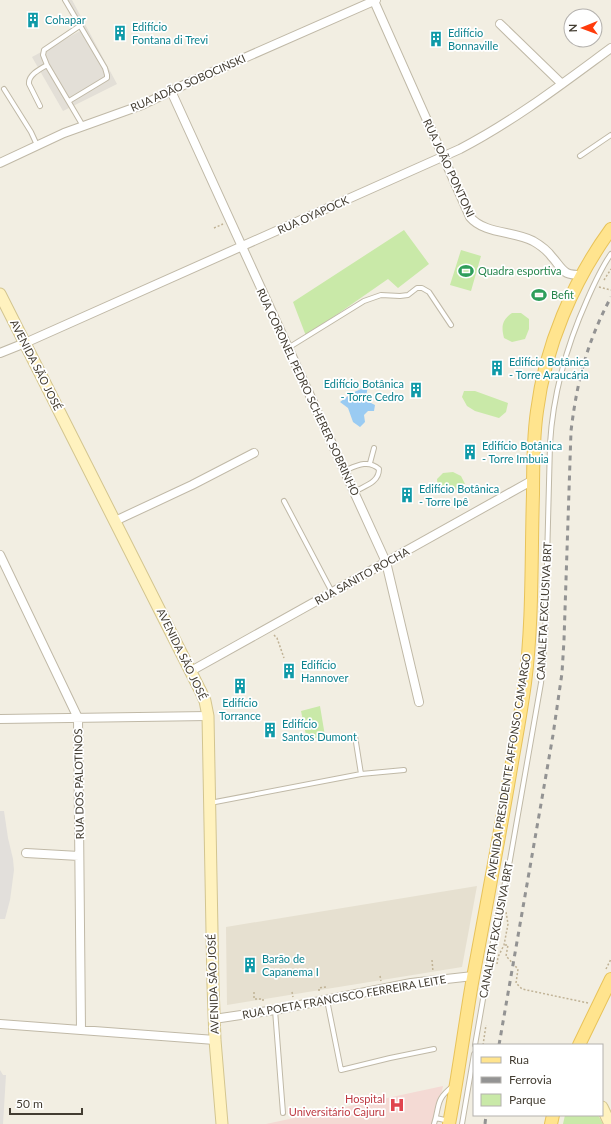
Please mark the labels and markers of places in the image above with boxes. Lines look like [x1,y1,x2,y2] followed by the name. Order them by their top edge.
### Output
[24,11,42,29] building icon: Cohapar
[45,13,86,26] place label: Cohapar
[132,20,209,46] place label: Edifício Fontana di Trevi
[111,24,129,42] building icon: Edifício Fontana di Trevi
[448,26,498,52] place label: Edifício Bonnaville
[427,30,445,48] building icon: Edifício Bonnaville
[457,262,475,280] sports icon: Quadra esportiva
[478,264,561,277] place label: Quadra esportiva
[530,286,548,304] sports icon: Befit
[551,288,574,301] place label: Befit
[509,355,589,381] place label: Edifício Botânica - Torre Araucária
[488,359,506,377] building icon: Edifício Botânica - Torre Araucária
[324,377,404,403] place label: Edifício Botânica - Torre Cedro
[407,381,425,399] building icon: Edifício Botânica - Torre Cedro
[482,439,562,465] place label: Edifício Botânica - Torre Imbuia
[461,443,479,461] building icon: Edifício Botânica - Torre Imbuia
[419,482,499,508] place label: Edifício Botânica - Torre Ipê
[398,486,416,504] building icon: Edifício Botânica - Torre Ipê
[301,658,348,684] place label: Edifício Hannover
[280,662,298,680] building icon: Edifício Hannover
[231,677,249,695] building icon: Edifício Torrance
[219,696,261,722] place label: Edifício Torrance
[282,717,357,743] place label: Edifício Santos Dumont
[261,721,279,739] building icon: Edifício Santos Dumont
[262,952,319,978] place label: Barão de Capanema I
[241,956,259,974] building icon: Barão de Capanema I
[289,1092,385,1118] place label: Hospital Universitário Cajuru
[388,1096,406,1114] hospital icon: Hospital Universitário Cajuru

